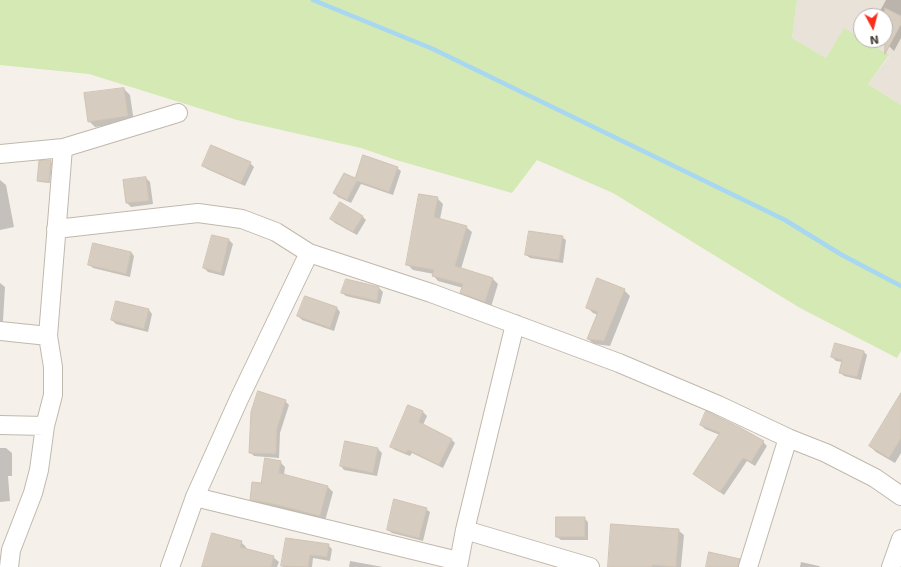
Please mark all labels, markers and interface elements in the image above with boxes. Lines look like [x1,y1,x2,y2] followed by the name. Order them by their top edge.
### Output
[853,8,893,48] north arrow
[869,32,880,46] text: N

